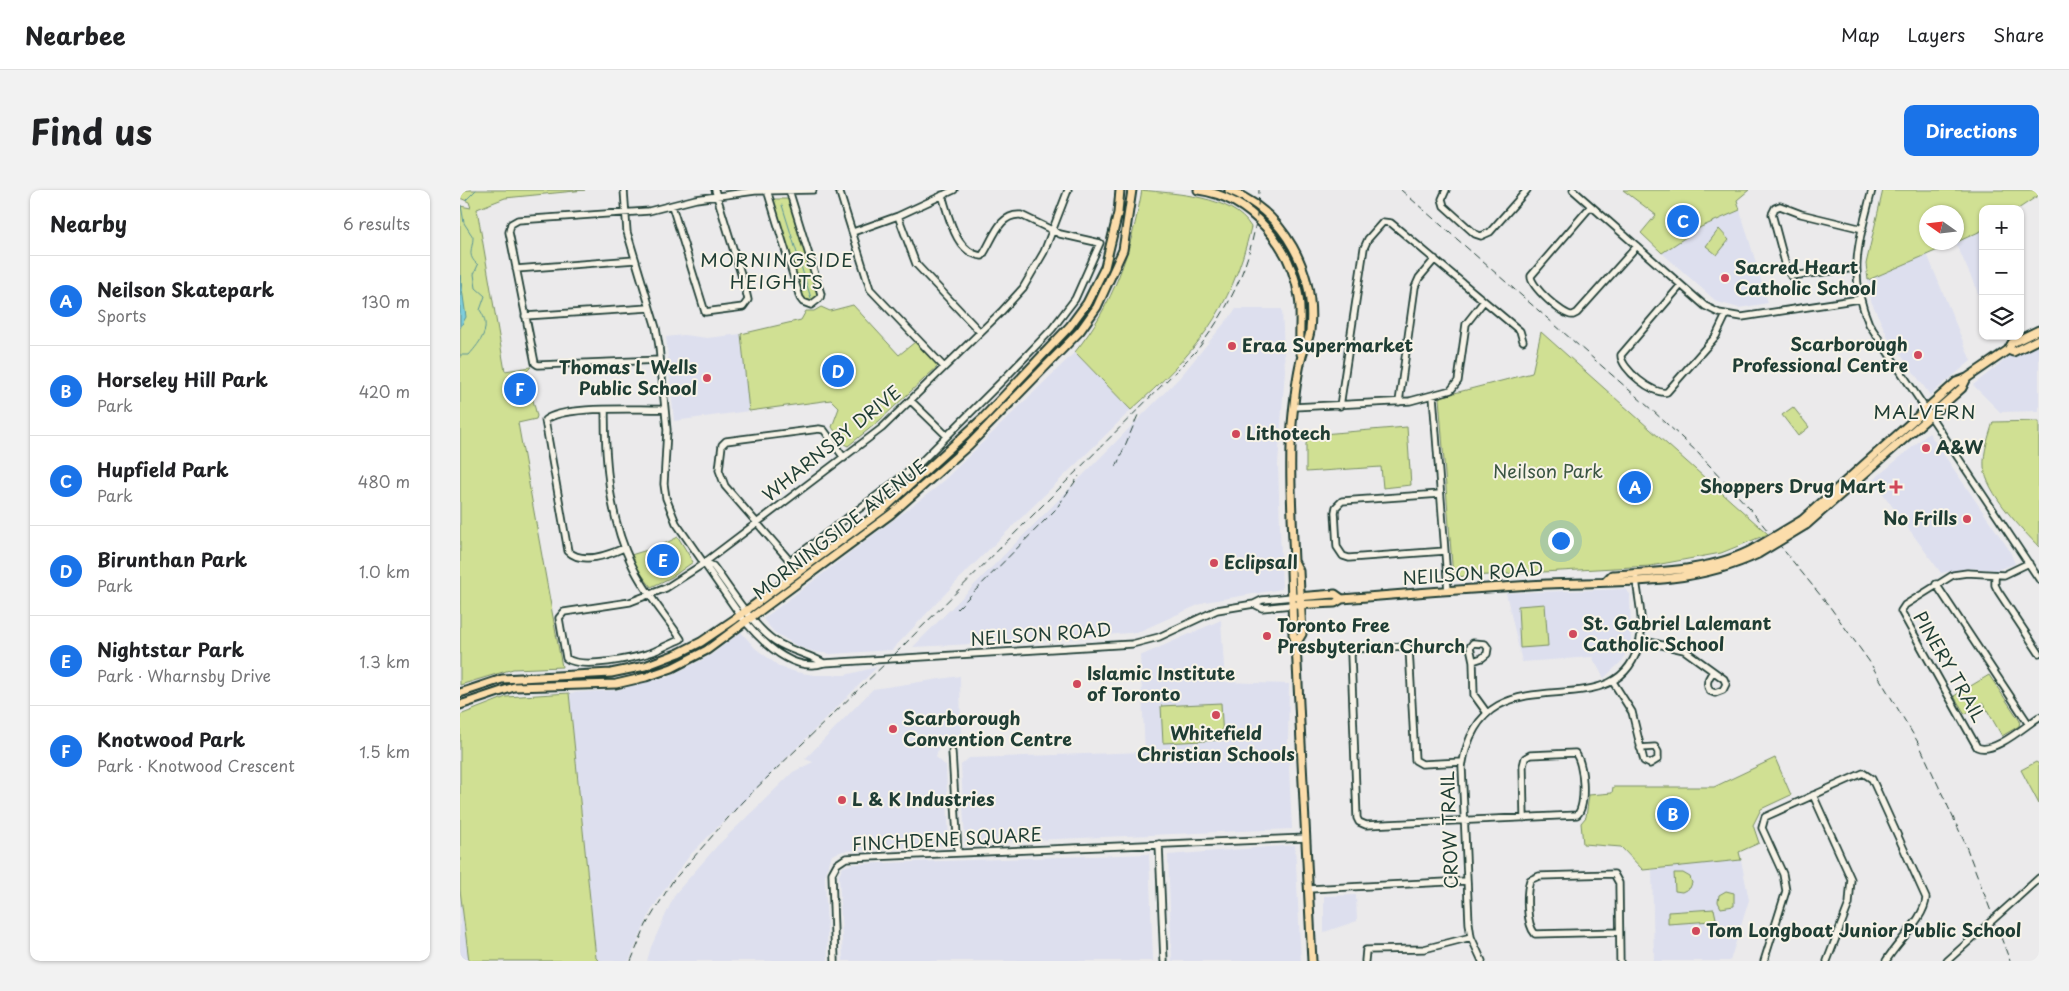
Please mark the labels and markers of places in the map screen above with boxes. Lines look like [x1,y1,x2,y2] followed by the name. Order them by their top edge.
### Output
[1667,202,1699,240] pin: C
[1735,253,1876,301] place label: Sacred Heart Catholic School
[1719,272,1731,284] marker: Sacred Heart Catholic School
[1732,330,1908,378] place label: Scarborough Professional Centre
[1242,331,1414,358] place label: Eraa Supermarket
[1226,340,1238,352] marker: Eraa Supermarket
[1912,349,1924,361] marker: Scarborough Professional Centre
[822,352,854,390] pin: D
[559,353,697,401] place label: Thomas L Wells Public School
[504,370,536,408] pin: F
[701,372,713,384] marker: Thomas L Wells Public School
[1246,419,1331,446] place label: Lithotech
[1230,428,1242,440] marker: Lithotech
[1936,433,1983,460] place label: A&W
[1920,442,1932,454] marker: A&W
[1619,468,1651,506] pin: A
[1700,472,1886,499] place label: Shoppers Drug Mart
[1890,481,1902,493] marker: Shoppers Drug Mart
[1883,504,1957,531] place label: No Frills
[1961,513,1973,525] marker: No Frills
[647,541,679,579] pin: E
[1224,548,1298,575] place label: Eclipsall
[1208,557,1220,569] marker: Eclipsall
[1583,609,1772,657] place label: St. Gabriel Lalemant Catholic School
[1277,611,1465,659] place label: Toronto Free Presbyterian Church
[1567,628,1579,640] marker: St. Gabriel Lalemant Catholic School
[1261,630,1273,642] marker: Toronto Free Presbyterian Church
[1087,659,1235,707] place label: Islamic Institute of Toronto
[1071,678,1083,690] marker: Islamic Institute of Toronto
[903,704,1072,752] place label: Scarborough Convention Centre
[1210,709,1222,721] marker: Whitefield Christian Schools
[1137,719,1295,767] place label: Whitefield Christian Schools
[887,723,899,735] marker: Scarborough Convention Centre
[852,785,995,812] place label: L & K Industries
[836,794,848,806] marker: L & K Industries
[1657,795,1689,833] pin: B
[1706,916,2021,943] place label: Tom Longboat Junior Public School
[1690,925,1702,937] marker: Tom Longboat Junior Public School

